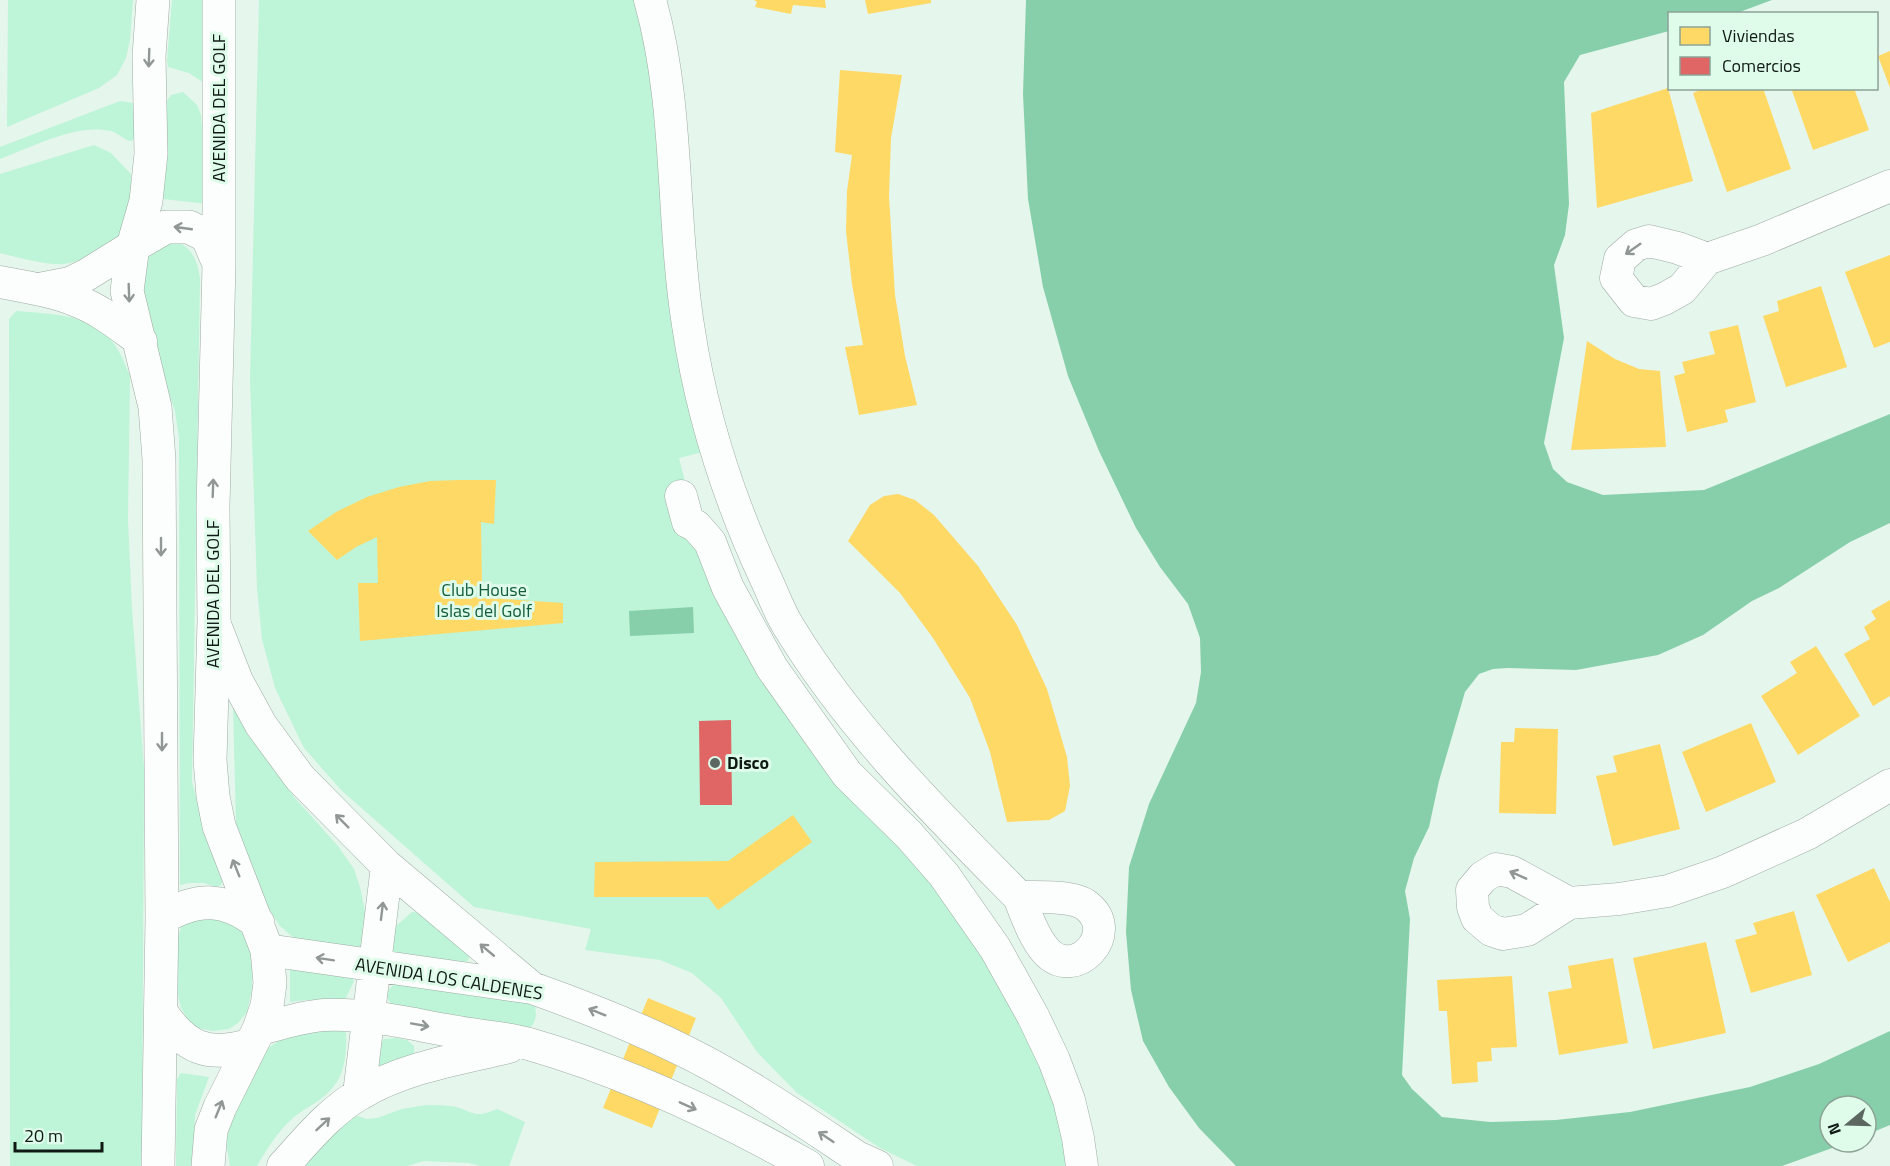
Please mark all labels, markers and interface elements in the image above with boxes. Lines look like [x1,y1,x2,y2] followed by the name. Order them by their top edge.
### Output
[1668,12,1878,90] legend
[1722,22,1795,49] text: Viviendas
[205,34,232,182] street label: AVENIDA DEL GOLF
[144,48,155,68] one-way arrow
[1722,52,1801,79] text: Comercios
[174,222,193,233] one-way arrow
[1626,243,1642,255] one-way arrow
[123,282,134,302] one-way arrow
[208,479,219,499] one-way arrow
[199,520,226,668] street label: AVENIDA DEL GOLF
[155,537,167,557] one-way arrow
[436,576,532,624] park label: Club House Islas del Golf
[156,732,168,752] one-way arrow
[727,749,769,776] place label: Disco
[708,756,722,770] marker: Disco
[335,813,349,828] one-way arrow
[230,859,241,878] one-way arrow
[1509,869,1527,880] one-way arrow
[376,902,387,921] one-way arrow
[480,943,495,957] one-way arrow
[353,950,545,1007] street label: AVENIDA LOS CALDENES
[316,953,335,964] one-way arrow
[589,1006,607,1017] one-way arrow
[409,1020,429,1031] one-way arrow
[1818,1094,1878,1154] north arrow
[214,1100,225,1119] one-way arrow
[678,1100,696,1112] one-way arrow
[15,1115,102,1153] scale bar
[315,1117,330,1131] one-way arrow
[1821,1120,1847,1138] text: N
[24,1122,63,1149] text: 20 m
[819,1131,835,1143] one-way arrow

